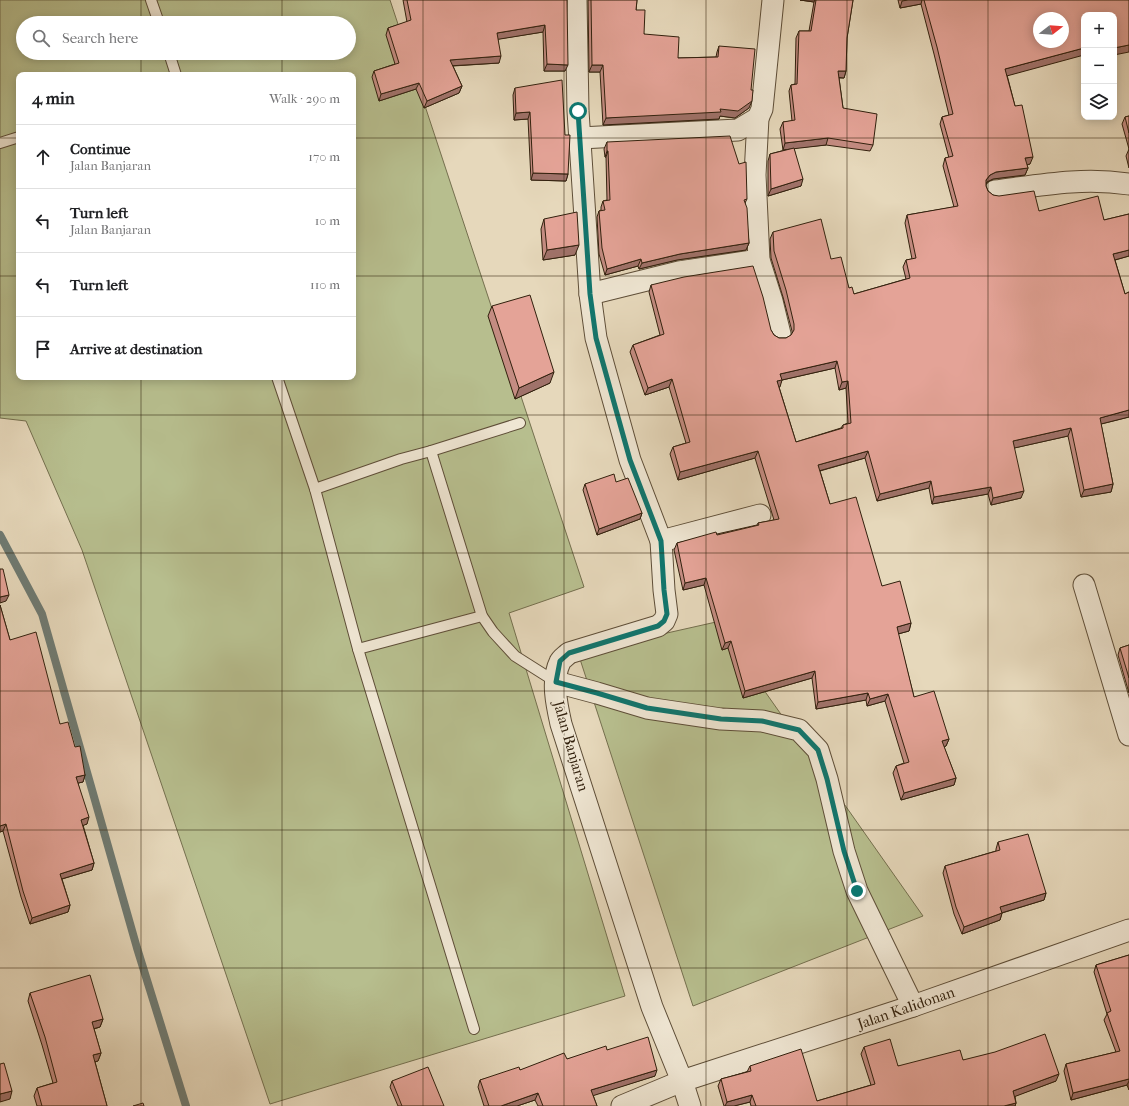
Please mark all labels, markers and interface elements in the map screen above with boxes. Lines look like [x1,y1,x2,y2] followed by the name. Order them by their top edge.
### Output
[1033,12,1069,48] north arrow
[1081,12,1117,120] map controls
[1081,12,1117,48] button: +
[16,16,356,60] search box
[30,27,52,49] icon: search
[62,29,138,47] text: Search here
[1081,48,1117,84] button: −
[1081,84,1117,120] button: layers
[32,88,75,108] text: 4 min
[269,91,340,106] text: Walk · 290 m
[569,102,587,120] route start
[70,140,130,158] text: Continue
[32,146,54,168] icon: ahead
[308,149,340,164] text: 170 m
[70,158,151,173] text: Jalan Banjaran
[70,204,128,222] text: Turn left
[32,210,54,232] icon: left
[315,213,340,228] text: 10 m
[70,222,151,237] text: Jalan Banjaran
[32,274,54,296] icon: left
[70,276,128,294] text: Turn left
[310,277,340,292] text: 110 m
[32,338,54,360] icon: arrive
[70,340,202,358] text: Arrive at destination
[549,698,593,794] street label: Jalan Banjaran
[848,882,866,900] route end
[854,983,957,1033] street label: Jalan Kalidonan

